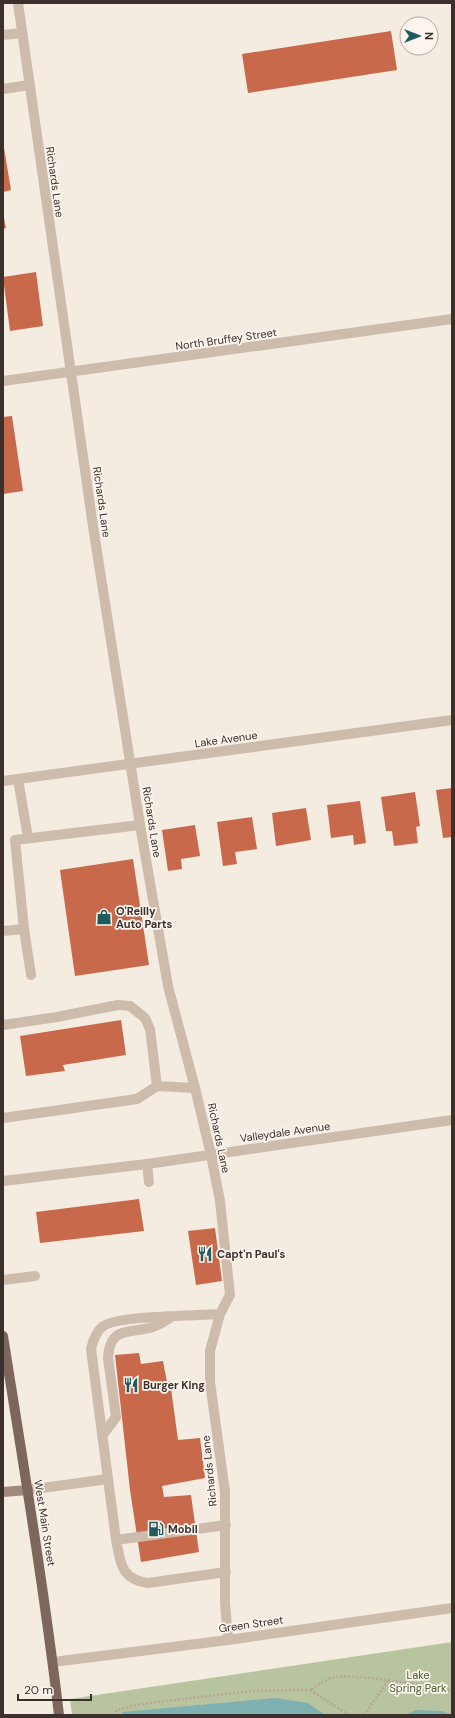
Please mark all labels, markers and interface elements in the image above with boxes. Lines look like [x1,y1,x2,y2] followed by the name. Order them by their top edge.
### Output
[399,16,439,56] north arrow
[422,32,436,40] text: N
[43,146,67,218] street label: Richards Lane
[174,325,278,353] street label: North Bruffey Street
[90,466,114,538] street label: Richards Lane
[194,728,258,750] street label: Lake Avenue
[140,786,164,858] street label: Richards Lane
[116,904,172,931] place label: O'Reilly Auto Parts
[95,908,113,926] shop icon: O'Reilly Auto Parts
[205,1102,233,1174] street label: Richards Lane
[239,1119,331,1145] street label: Valleydale Avenue
[196,1245,214,1263] restaurant icon: Capt'n Paul's
[217,1247,286,1261] place label: Capt'n Paul's
[122,1376,140,1394] restaurant icon: Burger King
[143,1378,205,1392] place label: Burger King
[198,1435,220,1507] street label: Richards Lane
[31,1479,59,1567] street label: West Main Street
[147,1520,165,1538] fuel station icon: Mobil
[168,1522,198,1536] place label: Mobil
[218,1613,284,1635] street label: Green Street
[389,1668,447,1695] park label: Lake Spring Park
[18,1676,91,1702] scale bar
[24,1682,53,1698] text: 20 m

